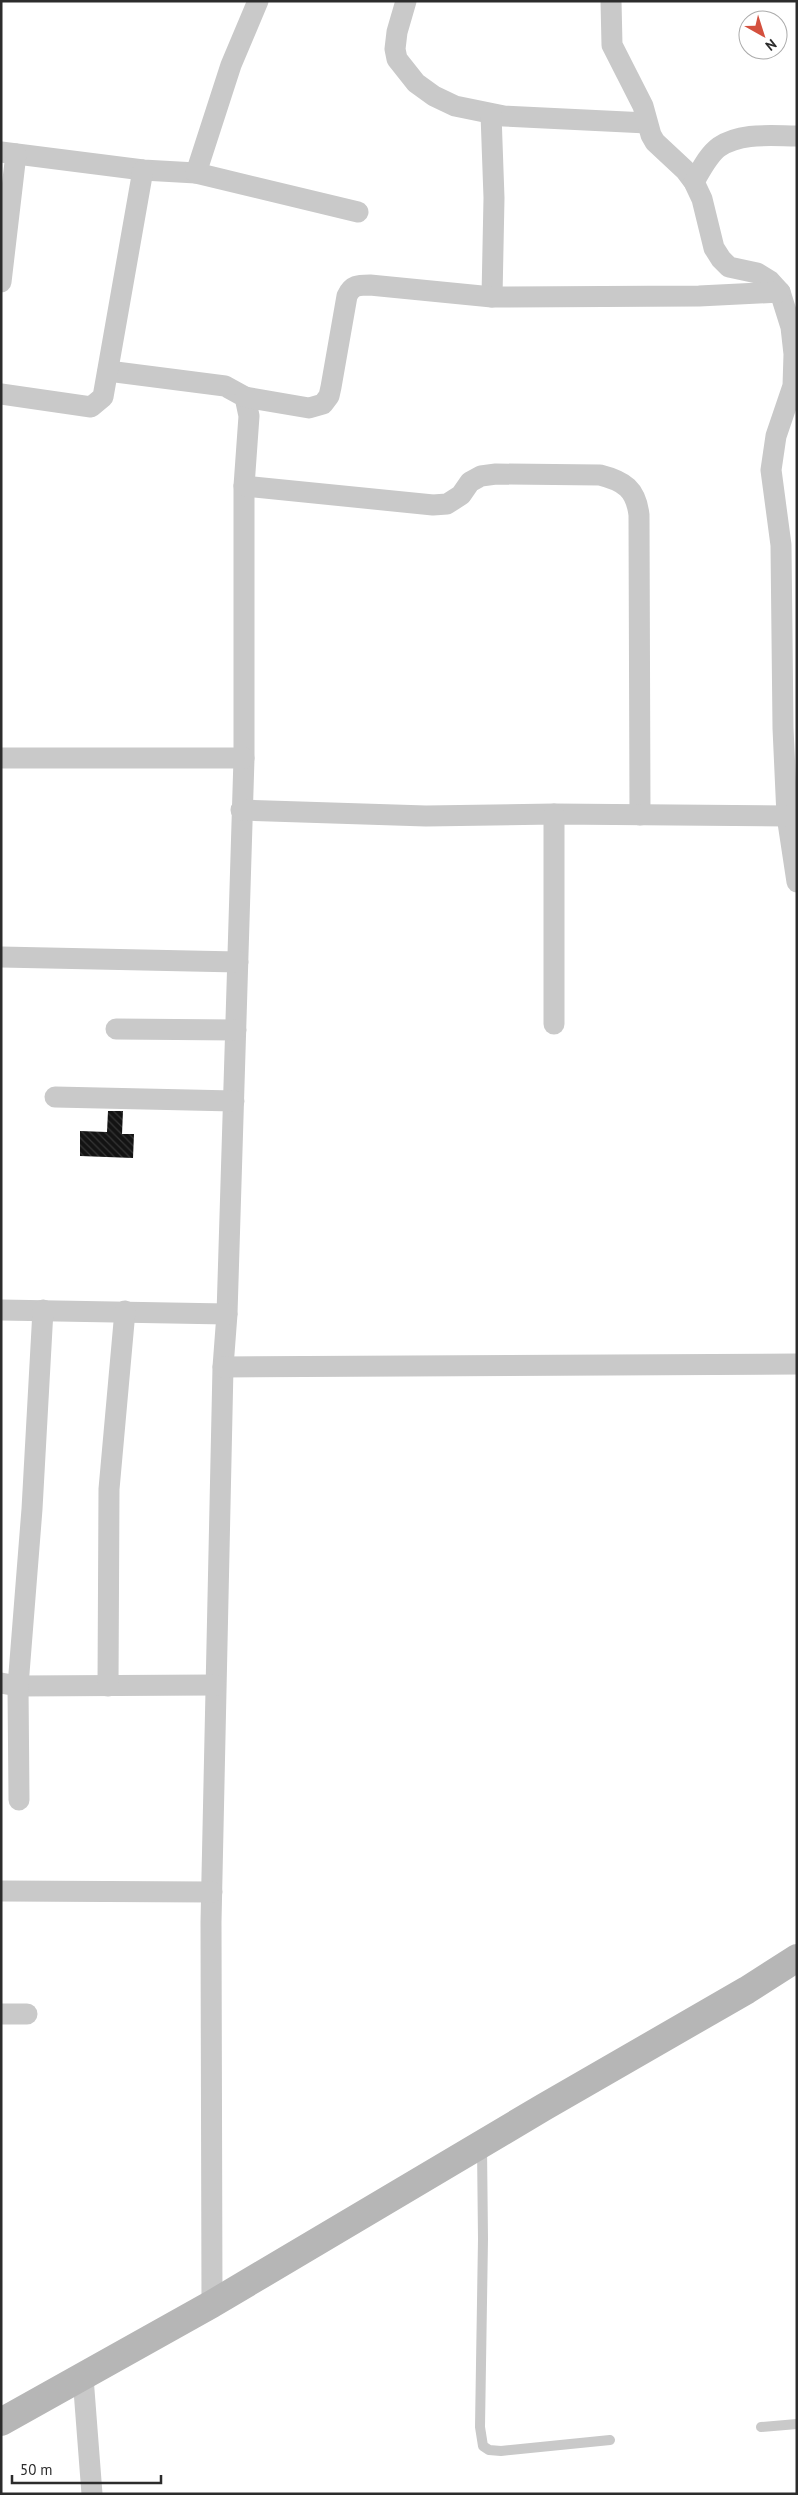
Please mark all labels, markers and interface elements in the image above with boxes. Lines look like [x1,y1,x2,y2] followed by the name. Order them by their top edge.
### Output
[738,10,788,60] north arrow
[762,35,780,55] text: N
[12,2452,161,2484] scale bar
[20,2460,53,2479] text: 50 m

